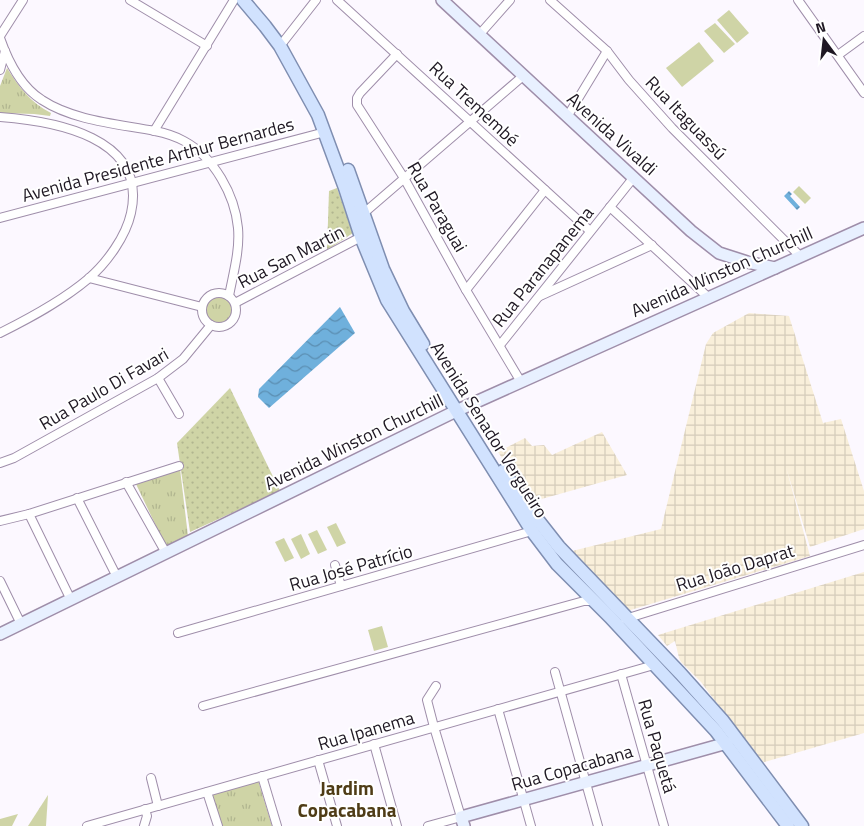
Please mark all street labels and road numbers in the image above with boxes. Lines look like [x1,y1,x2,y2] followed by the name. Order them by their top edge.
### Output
[423,55,525,153] street label: Rua Tremembé
[639,70,733,166] street label: Rua Itaguassú
[561,86,664,182] street label: Avenida Vivaldi
[19,110,297,209] street label: Avenida Presidente Arthur Bernardes
[401,157,474,257] street label: Rua Paraguai
[485,201,600,333] street label: Rua Paranapanema
[233,218,349,295] street label: Rua San Martin
[627,219,817,324] street label: Avenida Winston Churchill
[424,336,555,523] street label: Avenida Senador Vergueiro
[34,341,173,437] street label: Rua Paulo Di Favari
[260,386,448,497] street label: Avenida Winston Churchill
[286,537,416,598] street label: Rua José Patrício
[672,537,798,598] street label: Rua João Daprat
[631,696,684,796] street label: Rua Paquetá
[314,704,417,757] street label: Rua Ipanema
[508,737,636,798] street label: Rua Copacabana

